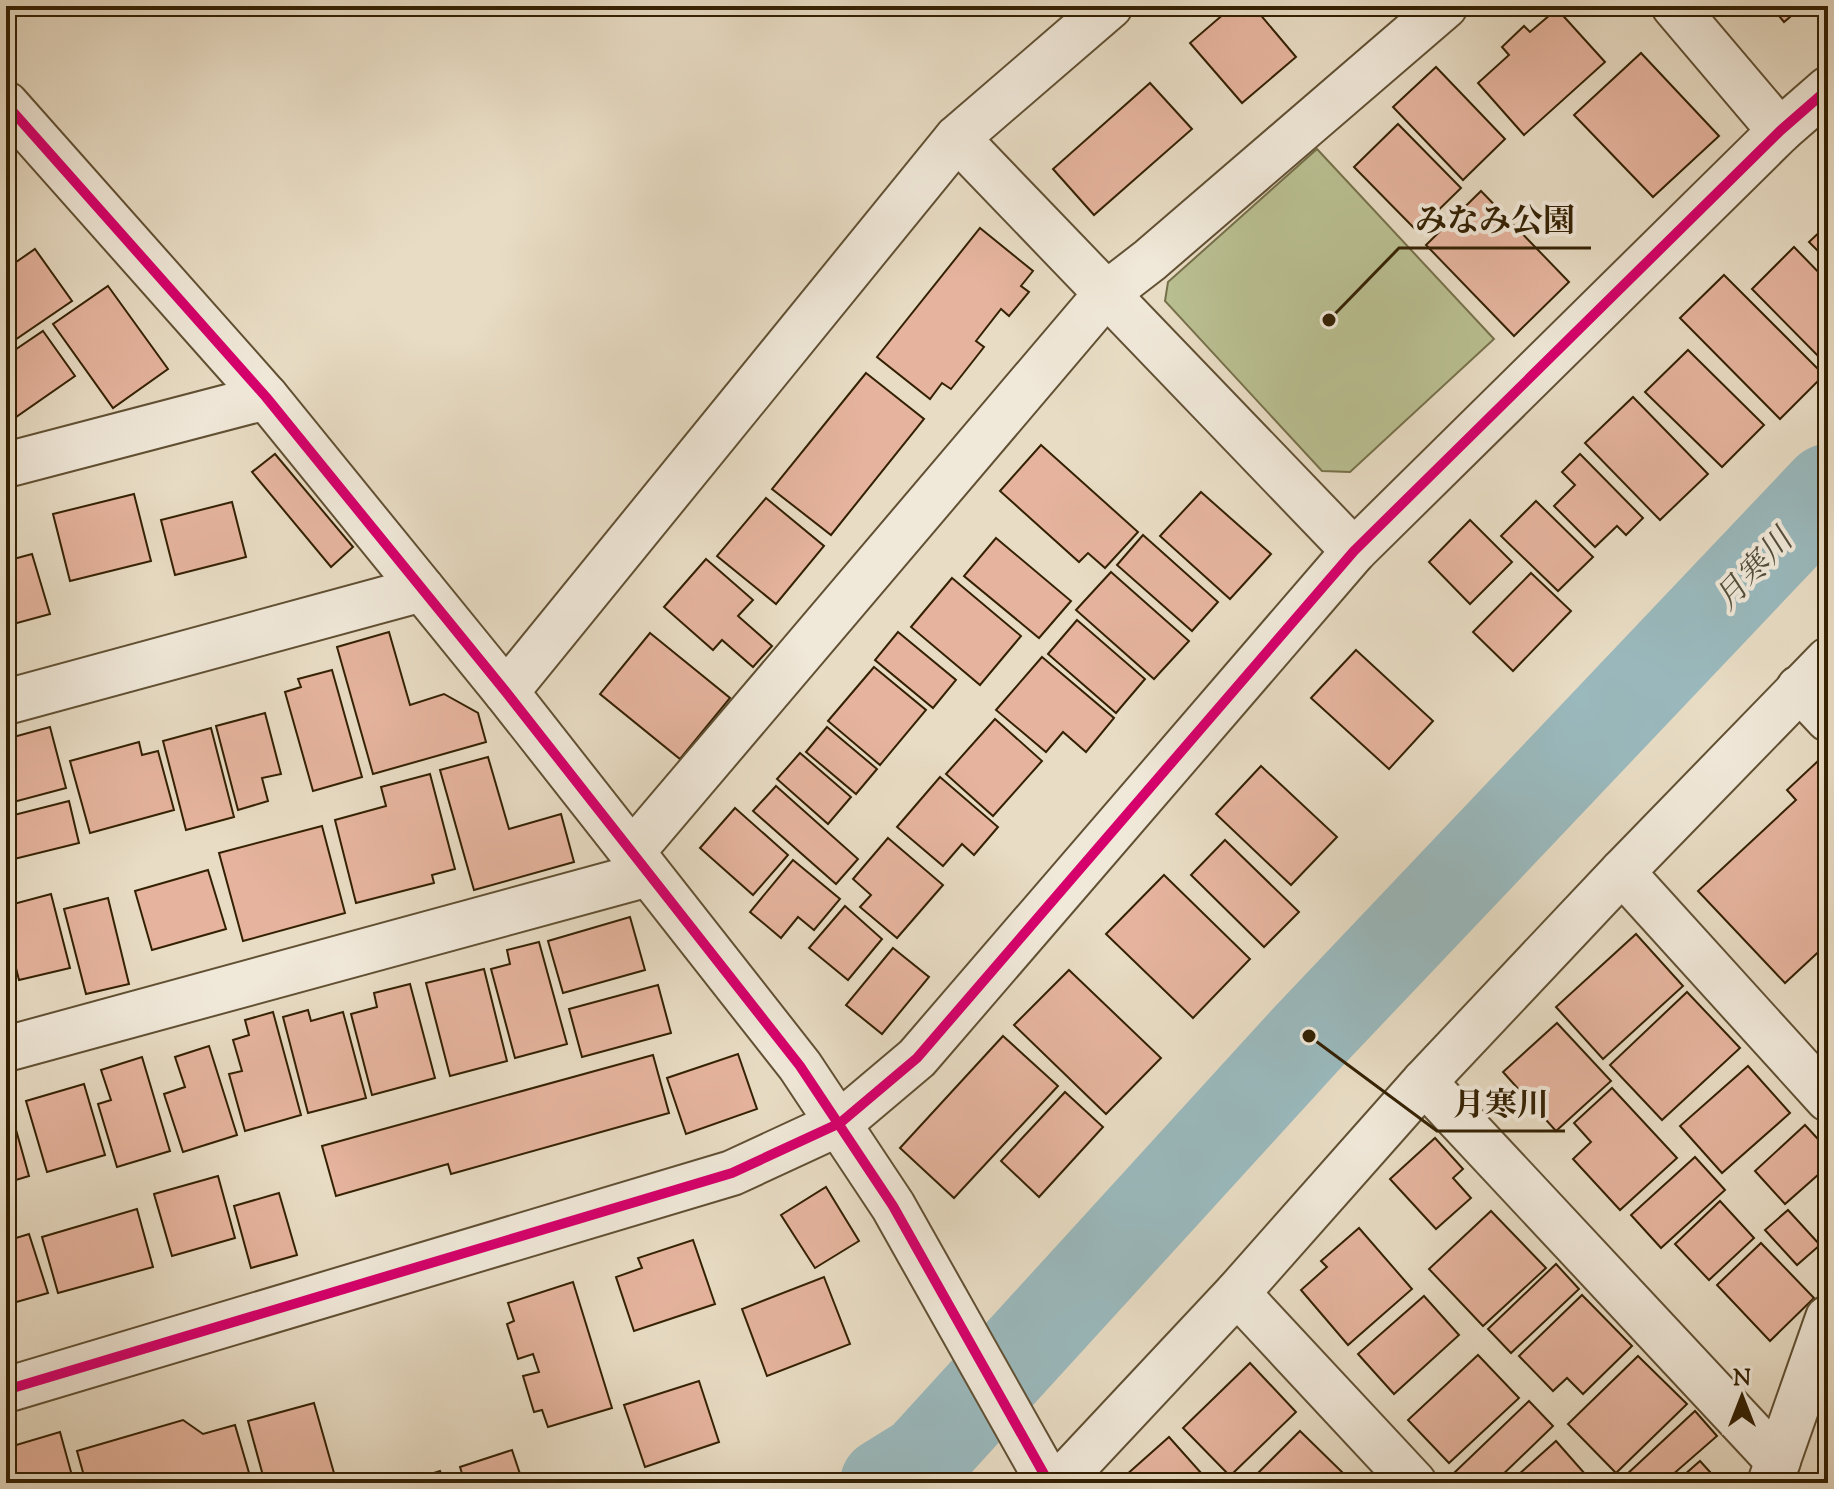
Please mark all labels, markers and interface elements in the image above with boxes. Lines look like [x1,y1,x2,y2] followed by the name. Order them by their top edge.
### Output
[1399,192,1591,248] callout: みなみ公園
[1415,200,1575,246] text: みなみ公園
[1706,518,1807,622] water label: 月寒川
[1437,1075,1565,1131] callout: 月寒川
[1453,1084,1549,1130] text: 月寒川
[1702,1357,1782,1437] north arrow
[1733,1364,1751,1396] text: N

